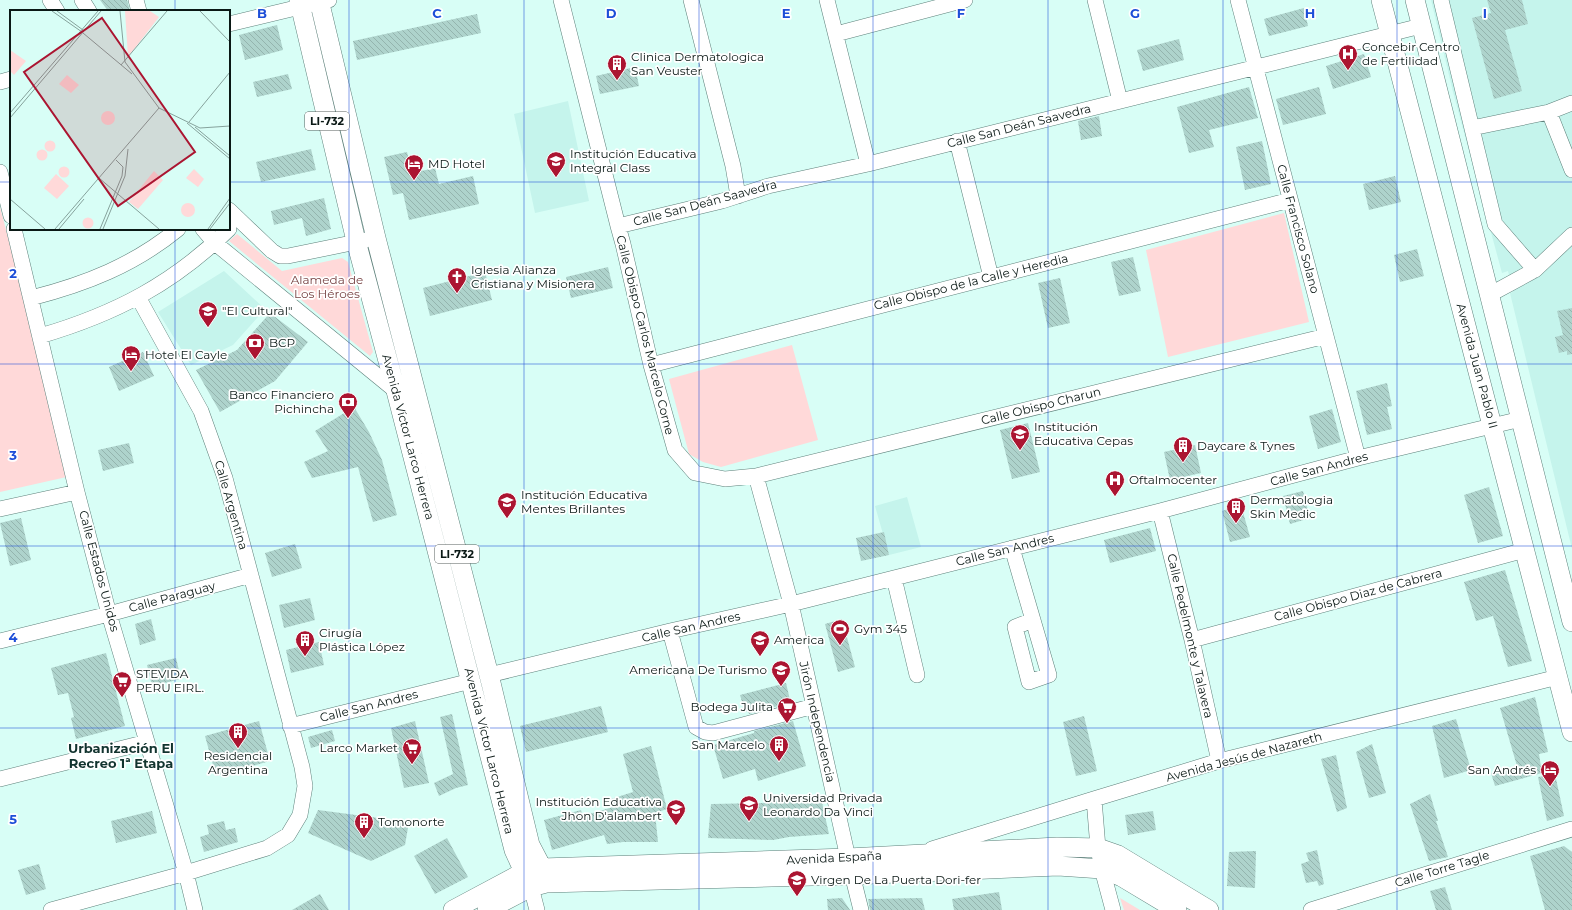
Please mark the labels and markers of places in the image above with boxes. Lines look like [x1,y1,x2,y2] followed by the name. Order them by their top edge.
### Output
[1362,39,1460,68] place label: Concebir Centro de Fertilidad
[1337,43,1359,71] hospital icon: Concebir Centro de Fertilidad
[631,49,764,78] place label: Clinica Dermatologica San Veuster
[606,53,628,81] building icon: Clinica Dermatologica San Veuster
[570,146,697,175] place label: Institución Educativa Integral Class
[545,150,567,178] school or university icon: Institución Educativa Integral Class
[403,153,425,181] hotel icon: MD Hotel
[428,156,485,171] place label: MD Hotel
[471,262,595,291] place label: Iglesia Alianza Cristiana y Misionera
[446,266,468,294] church icon: Iglesia Alianza Cristiana y Misionera
[197,300,219,328] school or university icon: "El Cultural"
[222,303,292,318] place label: "El Cultural"
[244,332,266,360] bank icon: BCP
[269,335,295,350] place label: BCP
[120,344,142,372] hotel icon: Hotel El Cayle
[145,347,227,362] place label: Hotel El Cayle
[229,387,334,416] place label: Banco Financiero Pichincha
[337,391,359,419] bank icon: Banco Financiero Pichincha
[1034,419,1133,448] place label: Institución Educativa Cepas
[1009,423,1031,451] school or university icon: Institución Educativa Cepas
[1172,435,1194,463] building icon: Daycare & Tynes
[1197,438,1295,453] place label: Daycare & Tynes
[1104,469,1126,497] hospital icon: Oftalmocenter
[1129,472,1217,487] place label: Oftalmocenter
[521,487,648,516] place label: Institución Educativa Mentes Brillantes
[496,491,518,519] school or university icon: Institución Educativa Mentes Brillantes
[1250,492,1333,521] place label: Dermatologia Skin Medic
[1225,496,1247,524] building icon: Dermatologia Skin Medic
[829,618,851,646] sports icon: Gym 345
[854,621,907,636] place label: Gym 345
[319,625,405,654] place label: Cirugía Plástica López
[294,629,316,657] building icon: Cirugía Plástica López
[749,629,771,657] school or university icon: America
[774,632,824,647] place label: America
[770,659,792,687] school or university icon: Americana De Turismo
[629,662,767,677] place label: Americana De Turismo
[136,666,204,695] place label: STEVIDA PERU EIRL.
[111,670,133,698] supermarket icon: STEVIDA PERU EIRL.
[776,696,798,724] supermarket icon: Bodega Julita
[690,699,773,714] place label: Bodega Julita
[227,721,249,749] building icon: Residencial Argentina
[768,734,790,762] building icon: San Marcelo
[401,737,423,765] supermarket icon: Larco Market
[691,737,765,752] place label: San Marcelo
[320,740,398,755] place label: Larco Market
[204,748,272,777] place label: Residencial Argentina
[1539,759,1561,787] hotel icon: San Andrés
[1468,762,1536,777] place label: San Andrés
[763,790,883,819] place label: Universidad Privada Leonardo Da Vinci
[535,794,662,823] place label: Institución Educativa Jhon D'alambert
[738,794,760,822] school or university icon: Universidad Privada Leonardo Da Vinci
[665,798,687,826] school or university icon: Institución Educativa Jhon D'alambert
[353,811,375,839] building icon: Tomonorte
[378,814,445,829] place label: Tomonorte
[786,869,808,897] school or university icon: Virgen De La Puerta Dori-fer
[811,872,981,887] place label: Virgen De La Puerta Dori-fer

